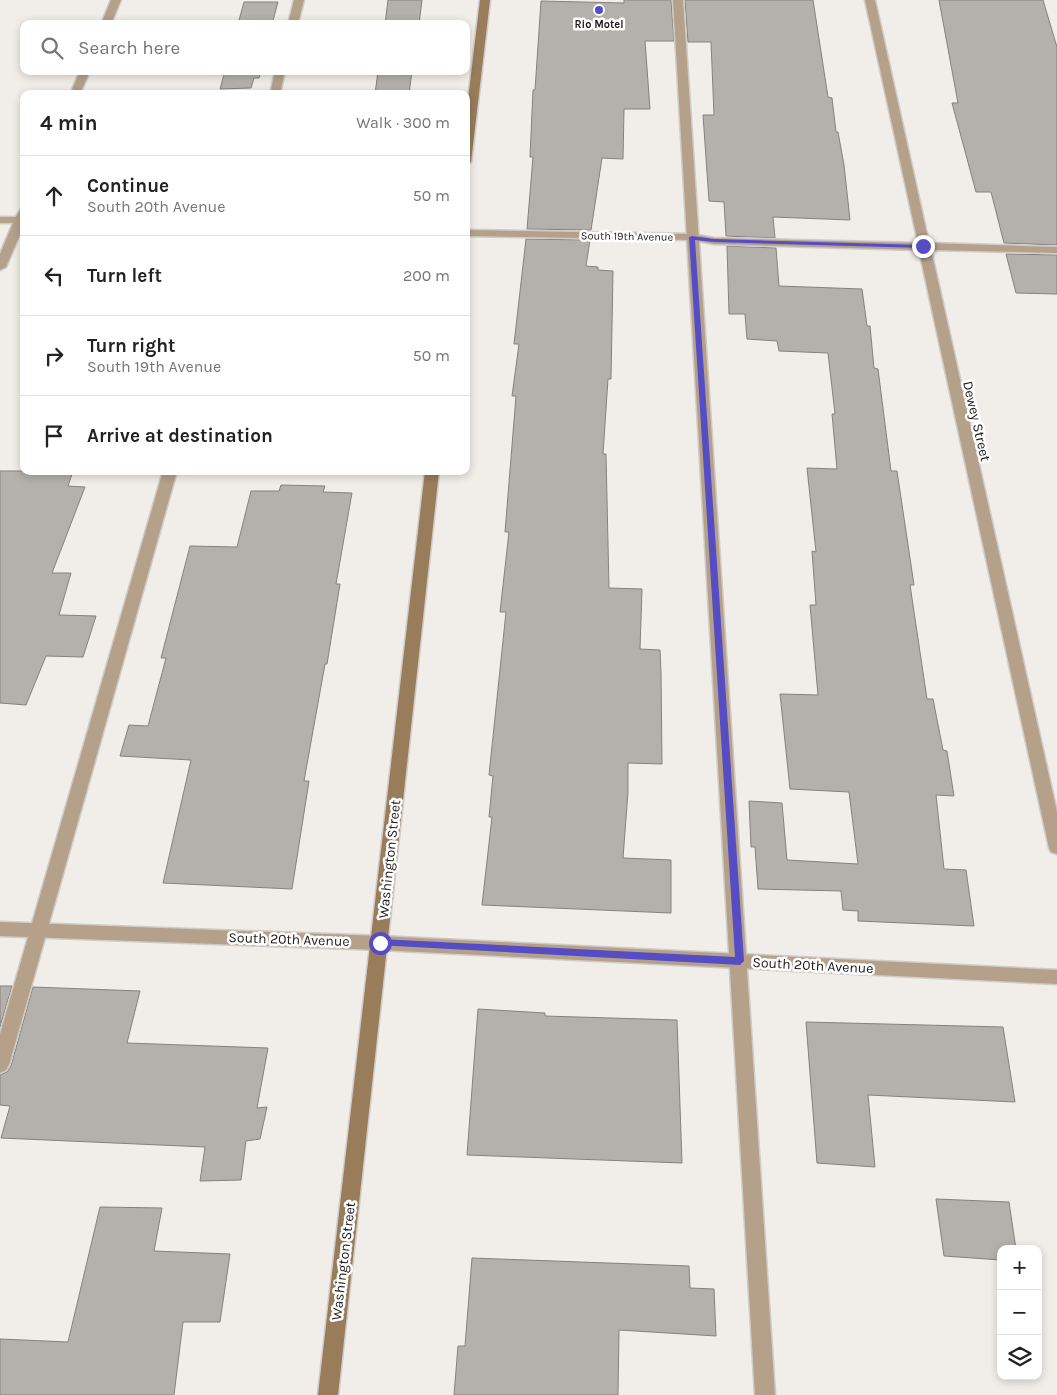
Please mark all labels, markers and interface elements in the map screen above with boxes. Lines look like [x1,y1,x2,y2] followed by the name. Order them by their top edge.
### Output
[593,4,605,16] marker: Rio Motel
[574,18,624,31] place label: Rio Motel
[20,20,470,75] search box
[38,34,66,62] icon: search
[78,37,180,59] text: Search here
[40,111,98,135] text: 4 min
[356,113,450,132] text: Walk · 300 m
[87,175,169,197] text: Continue
[40,182,68,210] icon: ahead
[413,186,450,205] text: 50 m
[87,197,225,216] text: South 20th Avenue
[581,229,674,244] street label: South 19th Avenue
[912,235,935,258] route end
[40,262,68,290] icon: left
[87,265,162,287] text: Turn left
[403,266,450,285] text: 200 m
[87,335,176,357] text: Turn right
[40,342,68,370] icon: right
[413,346,450,365] text: 50 m
[87,357,221,376] text: South 19th Avenue
[959,379,994,463] street label: Dewey Street
[40,422,68,450] icon: arrive
[87,425,273,447] text: Arrive at destination
[375,799,404,919] street label: Washington Street
[228,929,350,950] street label: South 20th Avenue
[369,932,392,955] route start
[752,954,874,977] street label: South 20th Avenue
[328,1201,359,1321] street label: Washington Street
[997,1245,1042,1380] map controls
[997,1245,1042,1290] button: +
[997,1290,1042,1335] button: −
[997,1335,1042,1380] button: layers

